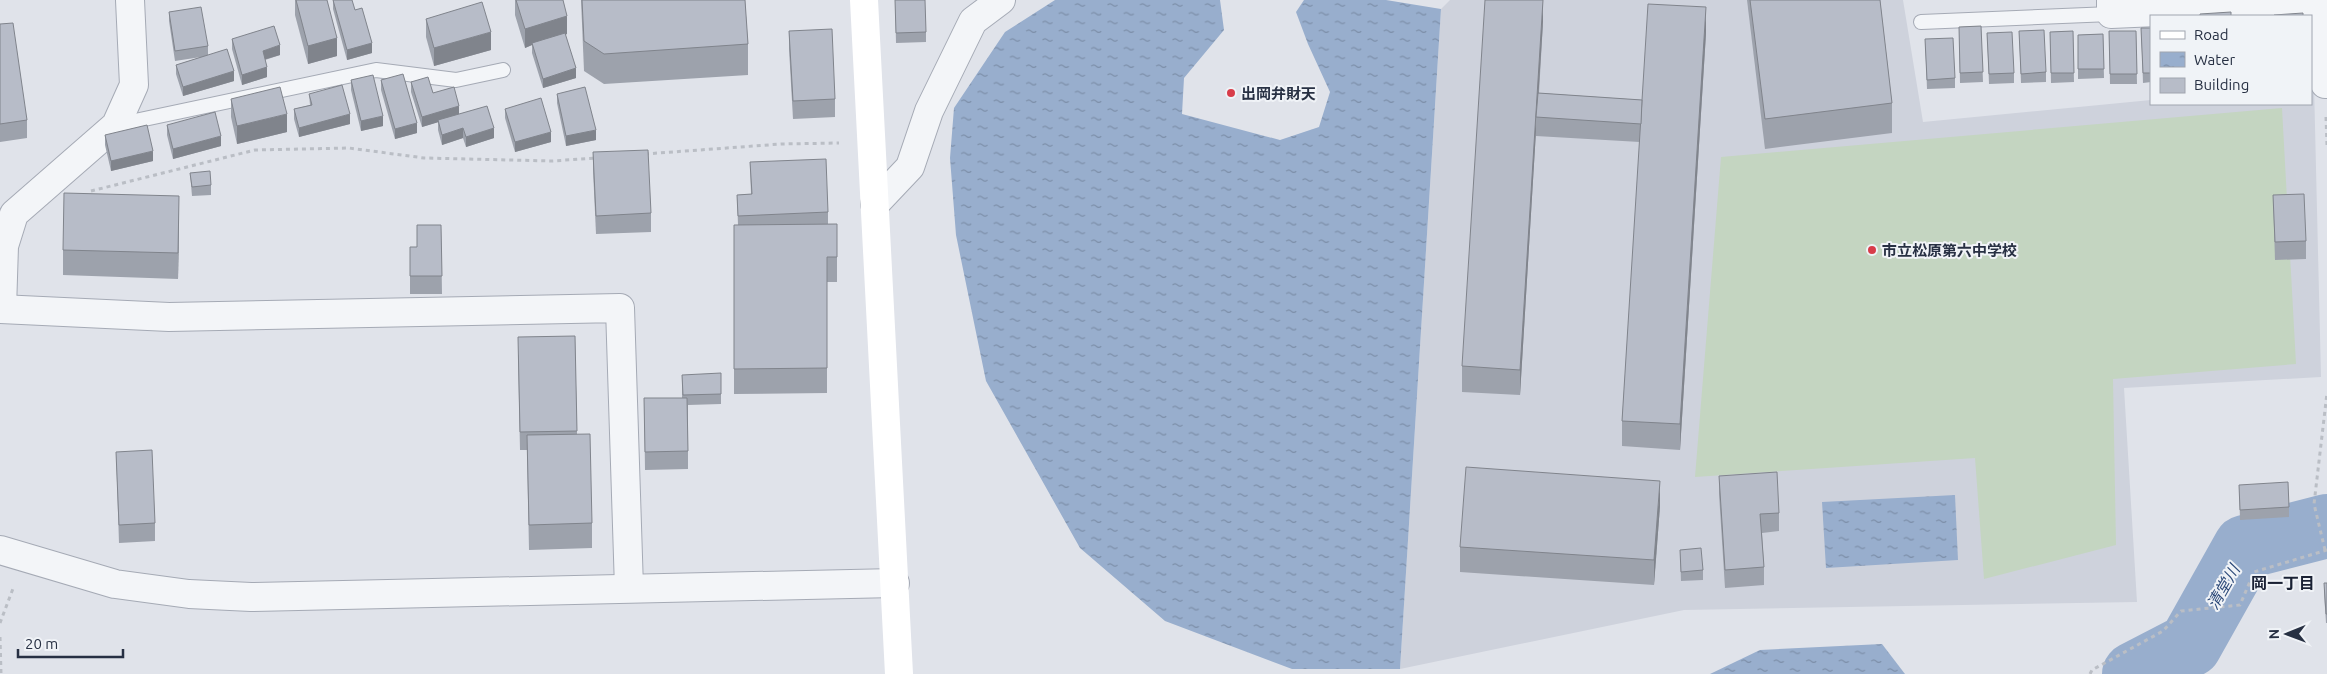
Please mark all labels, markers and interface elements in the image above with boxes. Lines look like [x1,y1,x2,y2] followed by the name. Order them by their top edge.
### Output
[2150,15,2312,105] legend
[2194,26,2229,43] text: Road
[2194,51,2235,68] text: Water
[2194,76,2249,93] text: Building
[1241,85,1316,102] place label: 出岡弁財天
[1225,87,1237,99] marker: 出岡弁財天
[1882,242,2017,259] place label: 市立松原第六中学校
[1866,244,1878,256] marker: 市立松原第六中学校
[2203,560,2244,612] water label: 清堂川
[2251,574,2315,592] district label: 岡一丁目
[2262,609,2312,659] north arrow
[18,626,122,658] scale bar
[2266,629,2282,640] text: N
[25,635,58,652] text: 20 m

